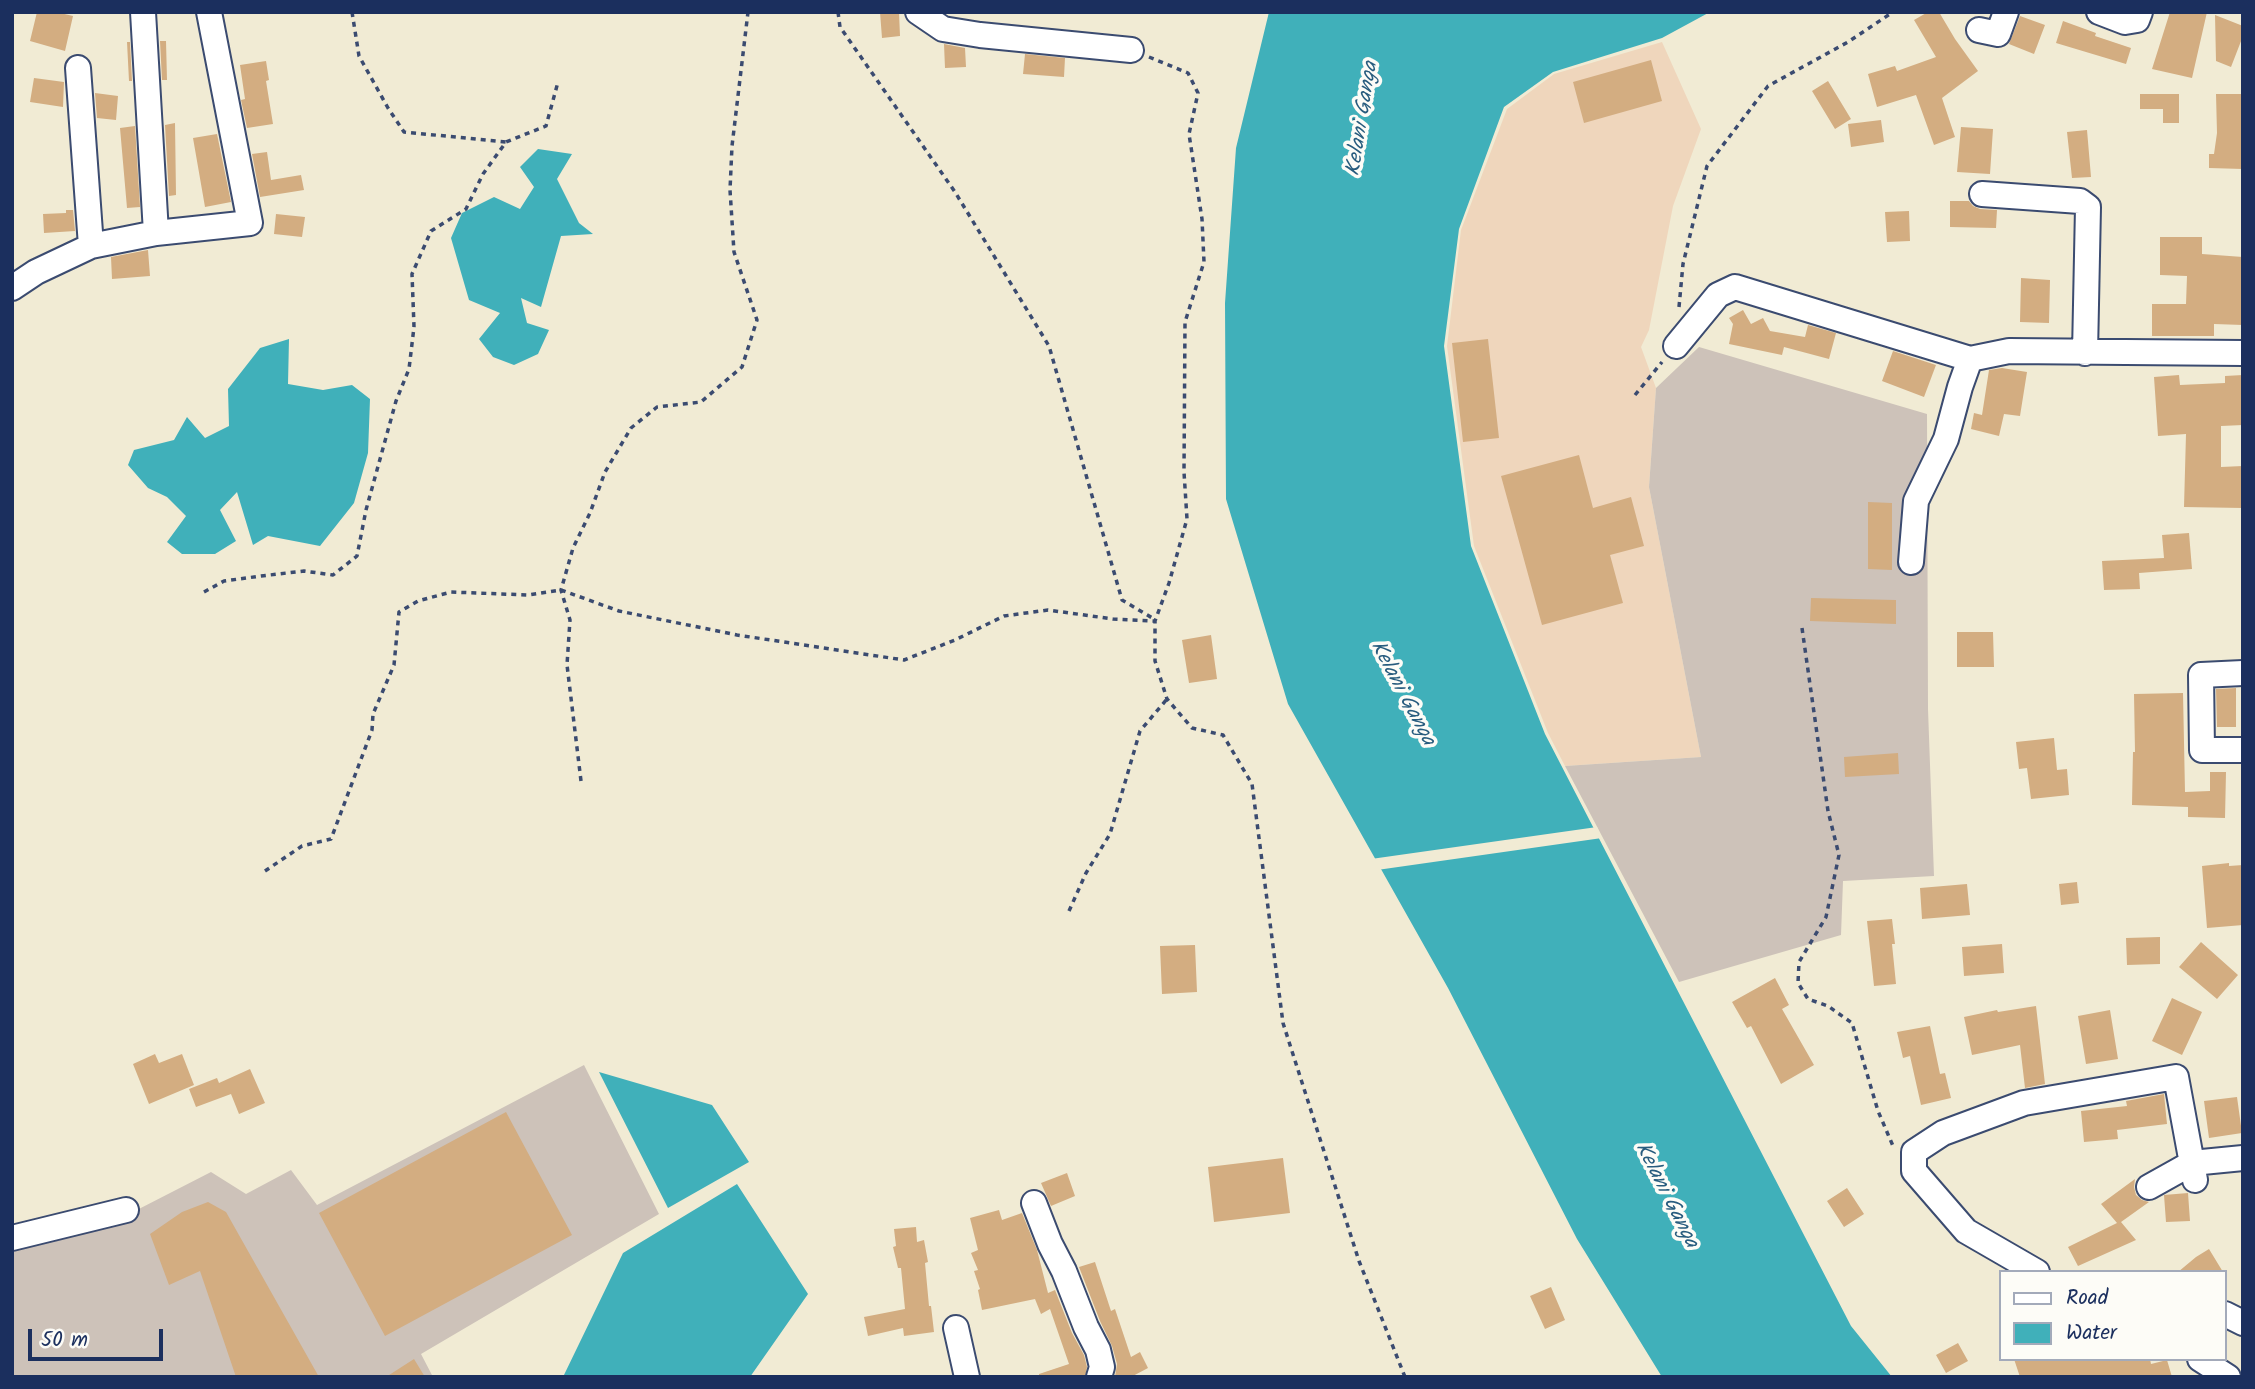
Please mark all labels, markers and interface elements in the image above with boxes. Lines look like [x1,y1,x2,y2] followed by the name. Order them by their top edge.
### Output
[1343,60,1385,178] water label: Kelani Ganga
[1363,637,1439,751] water label: Kelani Ganga
[1628,1139,1702,1253] water label: Kelani Ganga
[2000,1270,2227,1361] legend
[2066,1282,2108,1315] text: Road
[32,1316,166,1360] scale bar
[2066,1317,2117,1350] text: Water
[41,1324,88,1357] text: 50 m

